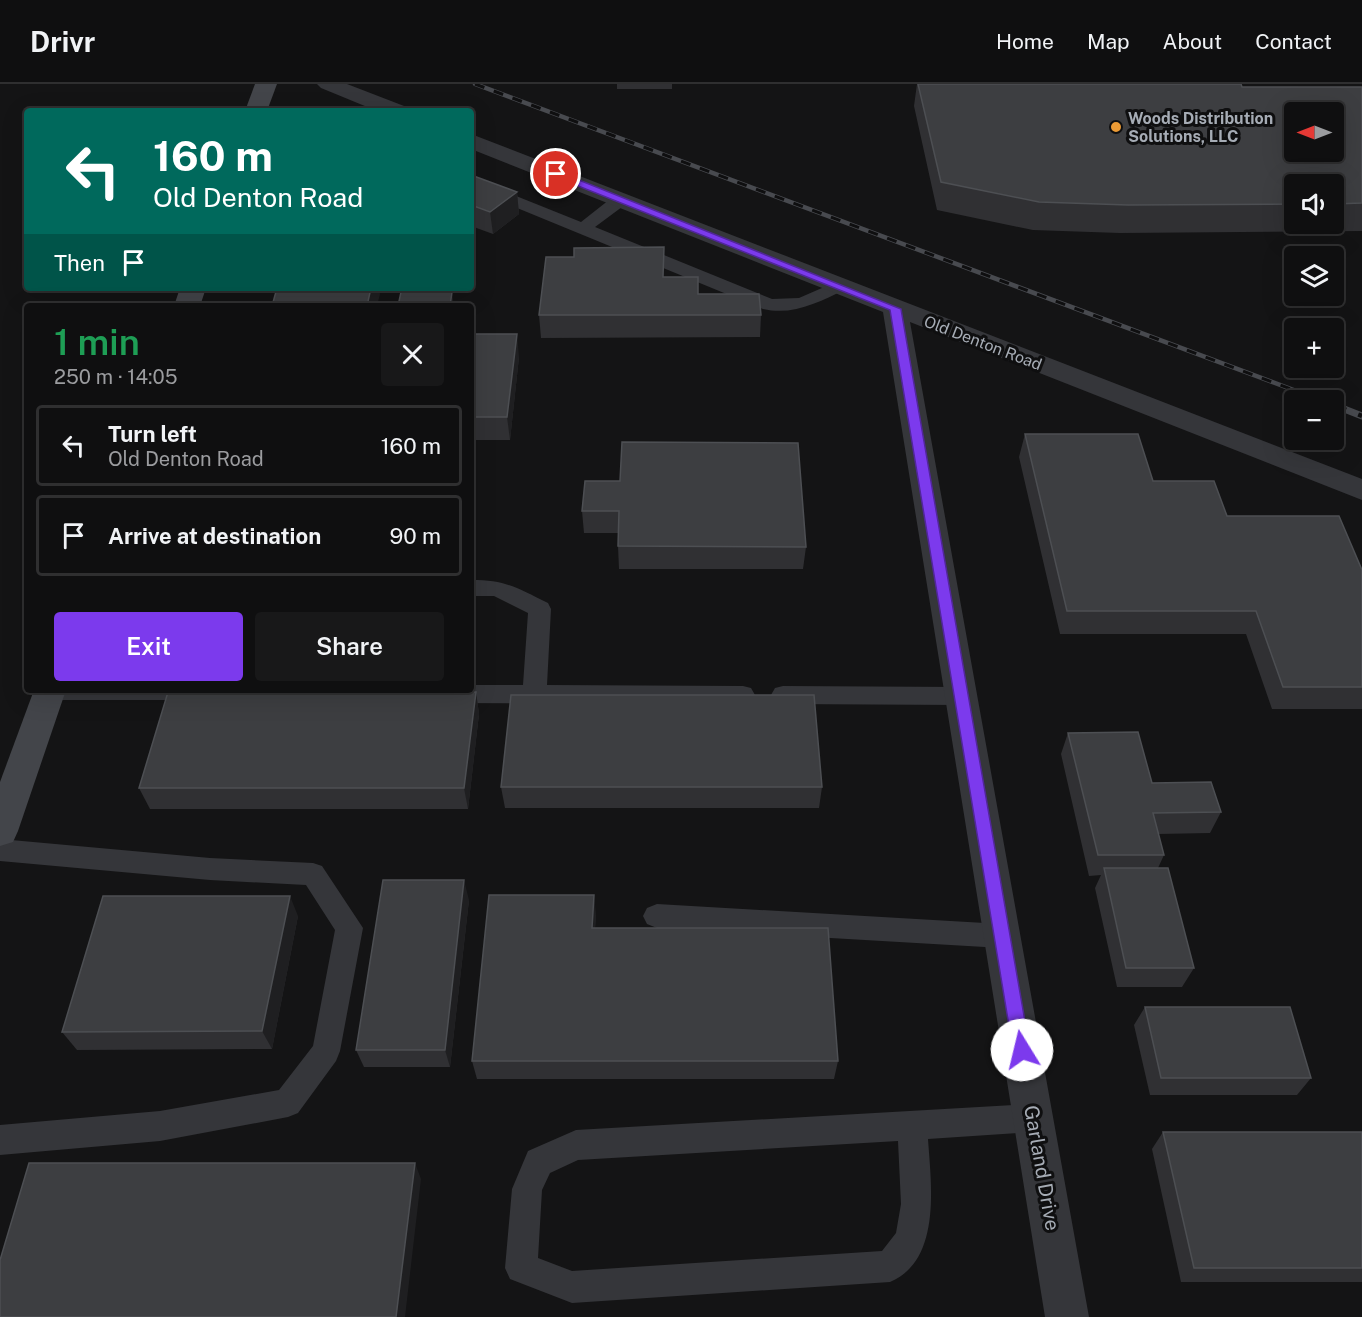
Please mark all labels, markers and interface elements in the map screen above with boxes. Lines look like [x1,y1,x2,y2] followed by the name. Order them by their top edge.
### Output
[30,25,95,58] text: Drivr
[996,29,1054,54] text: Home
[1087,29,1130,54] text: Map
[1163,29,1222,54] text: About
[1255,29,1332,54] text: Contact
[1284,102,1344,162] north arrow
[1284,102,1344,450] map controls
[1128,109,1273,146] place label: Woods Distribution Solutions, LLC
[1109,120,1123,134] marker: Woods Distribution Solutions, LLC
[153,131,273,180] text: 160 m
[54,132,132,210] icon: left
[530,148,581,199] pin
[539,157,572,190] icon: arrive
[1284,174,1344,234] button: sound
[153,181,363,213] text: Old Denton Road
[117,246,150,279] icon: arrive
[1284,246,1344,306] button: layers
[54,250,105,276] text: Then
[921,312,1045,374] street label: Old Denton Road
[1284,318,1344,378] button: +
[54,321,140,363] text: 1 min
[381,323,444,386] button: close
[54,365,178,389] text: 250 m · 14:05
[1284,390,1344,450] button: −
[108,421,197,447] text: Turn left
[57,429,90,462] icon: left
[381,433,441,459] text: 160 m
[108,447,264,471] text: Old Denton Road
[57,519,90,552] icon: arrive
[108,523,321,549] text: Arrive at destination
[390,523,441,549] text: 90 m
[54,612,243,681] button: Exit
[255,612,444,681] button: Share
[990,1018,1054,1082] position arrow
[1019,1104,1065,1232] street label: Garland Drive

